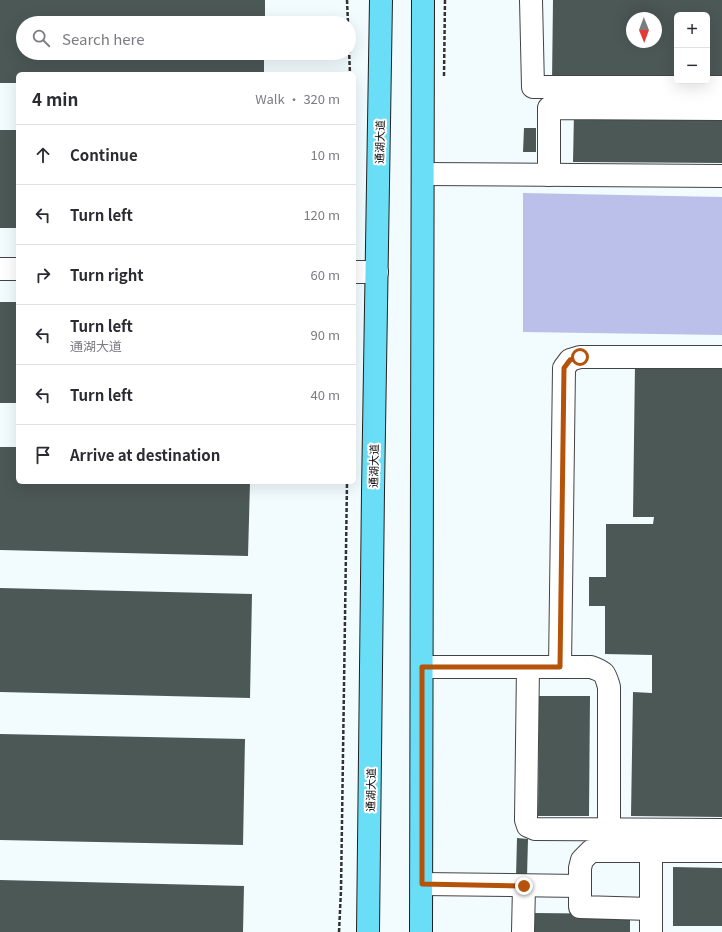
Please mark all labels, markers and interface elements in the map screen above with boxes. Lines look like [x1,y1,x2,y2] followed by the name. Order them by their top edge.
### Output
[626,12,662,48] north arrow
[674,12,710,84] map controls
[674,12,710,48] button: +
[16,16,356,60] search box
[30,27,52,49] icon: search
[62,28,144,49] text: Search here
[674,48,710,84] button: −
[32,86,78,111] text: 4 min
[255,89,340,108] text: Walk · 320 m
[371,120,387,164] street label: 通湖大道
[32,144,54,166] icon: ahead
[70,144,138,165] text: Continue
[311,145,340,164] text: 10 m
[32,204,54,226] icon: left
[70,204,133,225] text: Turn left
[303,205,340,224] text: 120 m
[32,264,54,286] icon: right
[70,264,144,285] text: Turn right
[311,265,340,284] text: 60 m
[70,315,133,336] text: Turn left
[32,324,54,346] icon: left
[311,325,340,344] text: 90 m
[70,336,122,355] text: 通湖大道
[571,348,589,366] route start
[32,384,54,406] icon: left
[70,384,133,405] text: Turn left
[311,385,340,404] text: 40 m
[32,444,54,466] icon: arrive
[70,444,220,465] text: Arrive at destination
[365,444,381,488] street label: 通湖大道
[362,768,378,812] street label: 通湖大道
[515,877,533,895] route end

